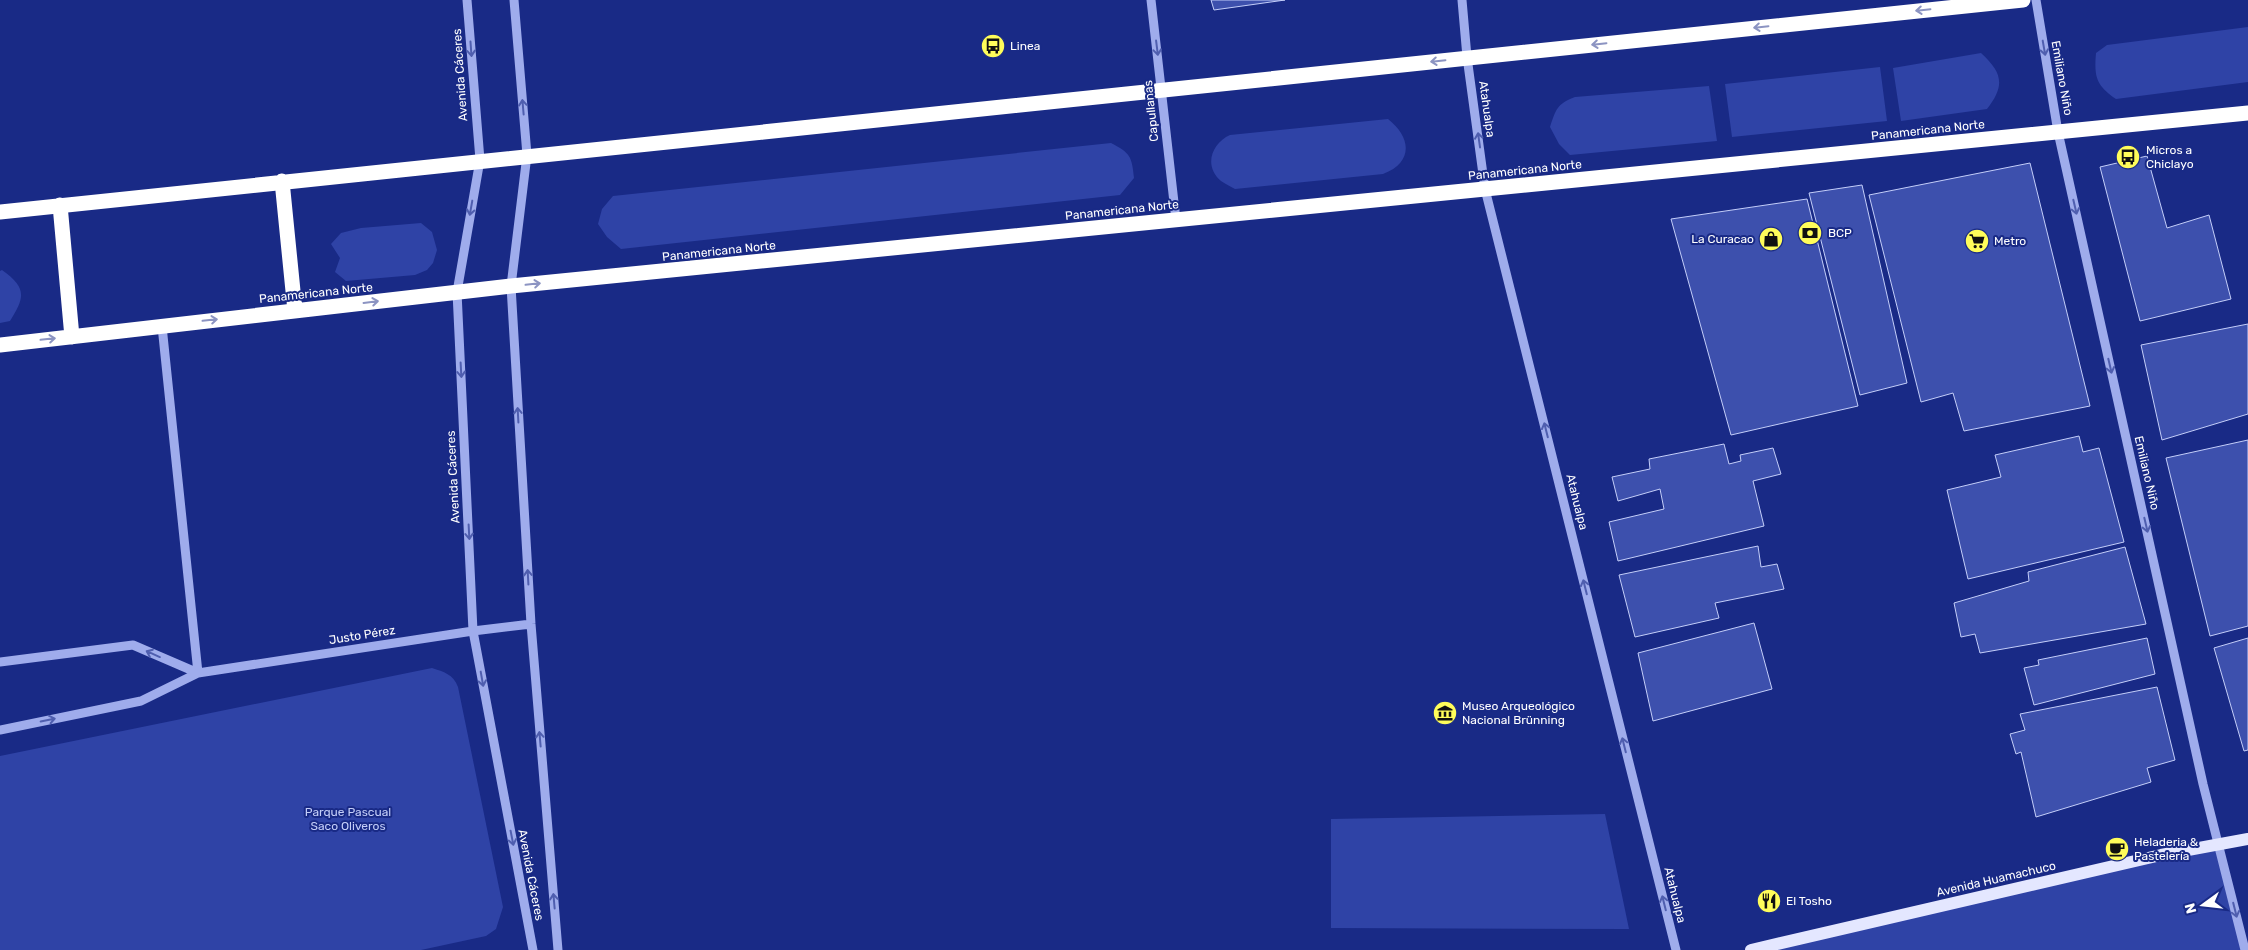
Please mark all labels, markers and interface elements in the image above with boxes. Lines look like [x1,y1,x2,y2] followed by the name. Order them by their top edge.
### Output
[1915,5,1931,15] one-way arrow
[1753,22,1769,32] one-way arrow
[450,28,470,122] street label: Avenida Cáceres
[980,33,1006,59] bus stop icon: Linea
[1010,39,1040,53] place label: Linea
[1592,39,1608,49] one-way arrow
[2049,39,2075,117] street label: Emiliano Niño
[466,40,476,56] one-way arrow
[1152,40,1162,56] one-way arrow
[2039,40,2049,56] one-way arrow
[1430,56,1446,65] one-way arrow
[1141,80,1161,142] street label: Capullanas
[1476,80,1498,138] street label: Atahualpa
[519,99,528,115] one-way arrow
[1870,117,1986,143] street label: Panamericana Norte
[1474,133,1484,149] one-way arrow
[2146,143,2194,171] place label: Micros a Chiclayo
[2115,144,2141,170] bus stop icon: Micros a Chiclayo
[1467,157,1583,183] street label: Panamericana Norte
[1064,197,1180,223] street label: Panamericana Norte
[2071,199,2080,215] one-way arrow
[466,200,476,216] one-way arrow
[1797,220,1823,246] bank icon: BCP
[1758,226,1784,252] shop icon: La Curacao
[1828,226,1852,240] place label: BCP
[1964,228,1990,254] supermarket icon: Metro
[1691,232,1754,246] place label: La Curacao
[1994,234,2026,248] place label: Metro
[661,238,777,264] street label: Panamericana Norte
[525,279,541,289] one-way arrow
[258,280,374,306] street label: Panamericana Norte
[363,297,379,307] one-way arrow
[202,316,218,325] one-way arrow
[40,334,56,344] one-way arrow
[2106,358,2116,374] one-way arrow
[456,361,465,377] one-way arrow
[514,407,523,423] one-way arrow
[1541,422,1550,438] one-way arrow
[444,430,462,524] street label: Avenida Cáceres
[2132,434,2162,512] street label: Emiliano Niño
[1563,473,1591,531] street label: Atahualpa
[2142,516,2151,532] one-way arrow
[464,524,473,540] one-way arrow
[523,570,532,586] one-way arrow
[1580,580,1589,596] one-way arrow
[328,623,396,647] street label: Justo Pérez
[146,648,161,658] one-way arrow
[478,670,487,686] one-way arrow
[1462,699,1575,727] place label: Museo Arqueológico Nacional Brünning
[1432,700,1458,726] museum icon: Museo Arqueológico Nacional Brünning
[39,715,55,724] one-way arrow
[536,732,545,748] one-way arrow
[1619,738,1629,754] one-way arrow
[305,805,391,833] park label: Parque Pascual Saco Oliveros
[515,828,547,922] street label: Avenida Cáceres
[507,830,517,846] one-way arrow
[2134,835,2199,863] place label: Heladeria & Pastelería
[2104,836,2130,862] cafe icon: Heladeria & Pastelería
[1935,858,2057,900] street label: Avenida Huamachuco
[1661,866,1689,924] street label: Atahualpa
[2178,880,2228,930] north arrow
[1756,888,1782,914] restaurant icon: El Tosho
[549,894,558,910] one-way arrow
[1786,894,1832,908] place label: El Tosho
[1659,895,1668,911] one-way arrow
[2181,901,2200,915] text: N
[2231,901,2240,917] one-way arrow

